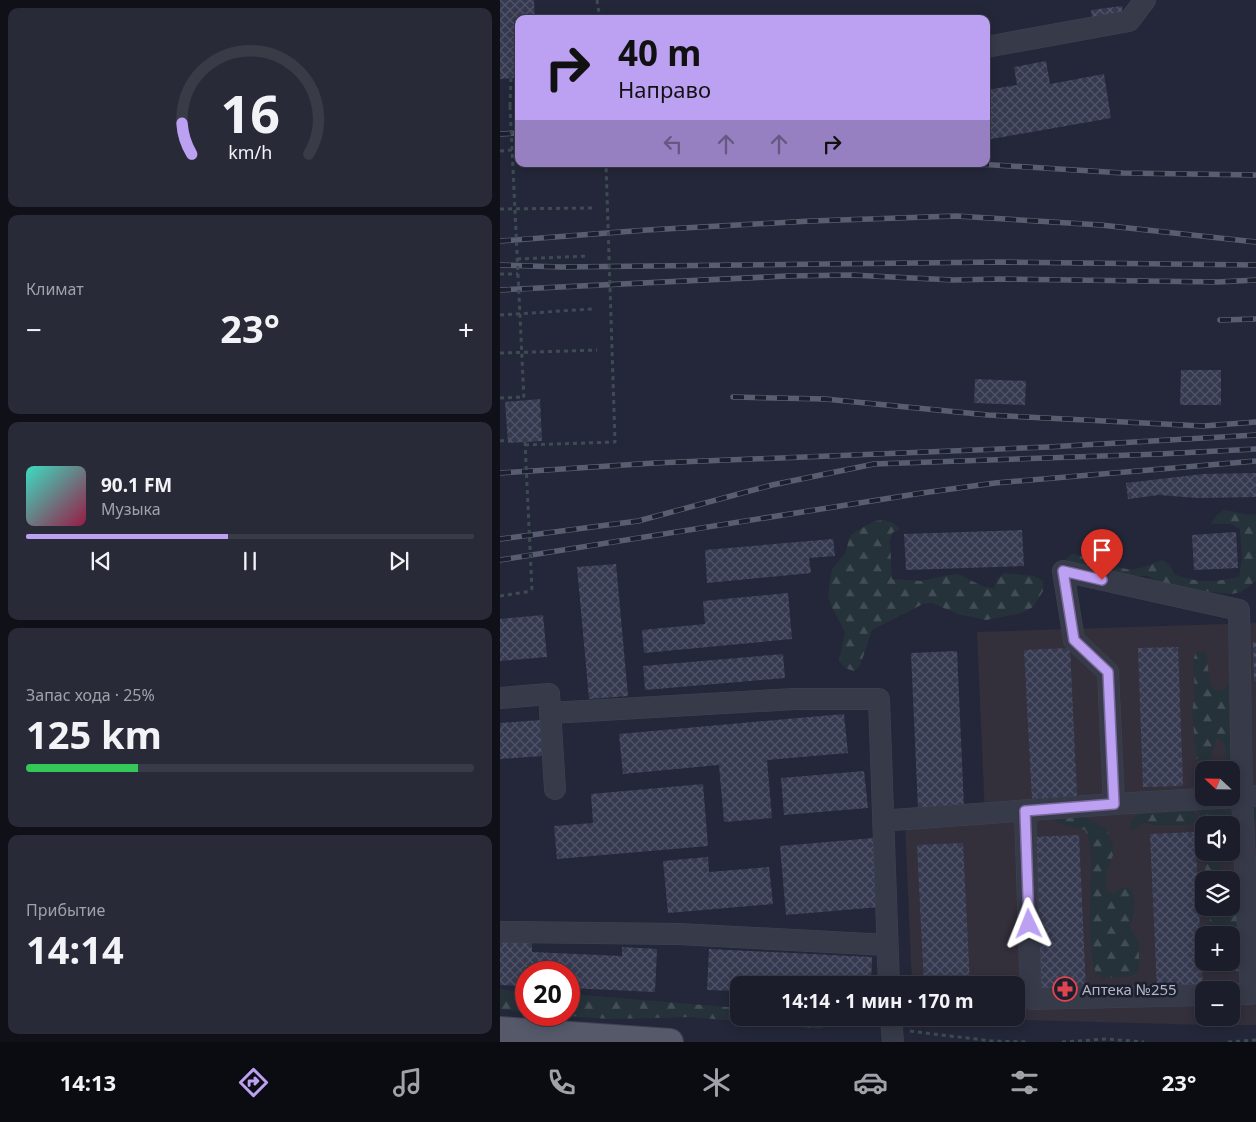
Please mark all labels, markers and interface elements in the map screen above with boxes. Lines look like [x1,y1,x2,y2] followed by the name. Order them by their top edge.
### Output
[618,29,701,76] text: 40 m
[535,35,600,100] icon: right
[618,74,711,104] text: Направо
[220,77,280,148] text: 16
[659,130,687,158] icon: left
[712,130,740,158] icon: ahead
[765,130,793,158] icon: ahead
[818,130,846,158] icon: right
[228,140,272,164] text: km/h
[26,278,84,300] text: Климат
[220,302,280,354] text: 23°
[26,310,42,348] text: −
[458,310,474,348] text: +
[101,472,172,498] text: 90.1 FM
[101,498,161,520] text: Музыка
[1081,529,1123,580] pin
[1088,536,1116,564] icon: arrive
[87,547,115,575] icon: previous
[236,547,264,575] icon: pause
[385,547,413,575] icon: next
[26,684,155,706] text: Запас хода · 25%
[26,708,162,760] text: 125 km
[1195,761,1240,806] north arrow
[1195,761,1240,1026] map controls
[1195,816,1240,861] button: sound
[1195,871,1240,916] button: layers
[1002,897,1054,949] position arrow
[26,899,105,921] text: Прибытие
[26,923,124,975] text: 14:14
[1195,926,1240,971] button: +
[515,961,580,1026] speed limit sign: 20
[1052,976,1078,1002] pharmacy icon: Аптека №255
[1082,979,1177,999] place label: Аптека №255
[1195,981,1240,1026] button: −
[781,988,974,1014] text: 14:14 · 1 мин · 170 m
[236,1065,271,1100] icon: directions
[390,1065,425,1100] icon: music
[544,1065,579,1100] icon: phone
[699,1065,734,1100] icon: climate
[853,1065,888,1100] icon: car
[1007,1065,1042,1100] icon: filters
[60,1067,116,1097] text: 14:13
[1162,1067,1196,1097] text: 23°

